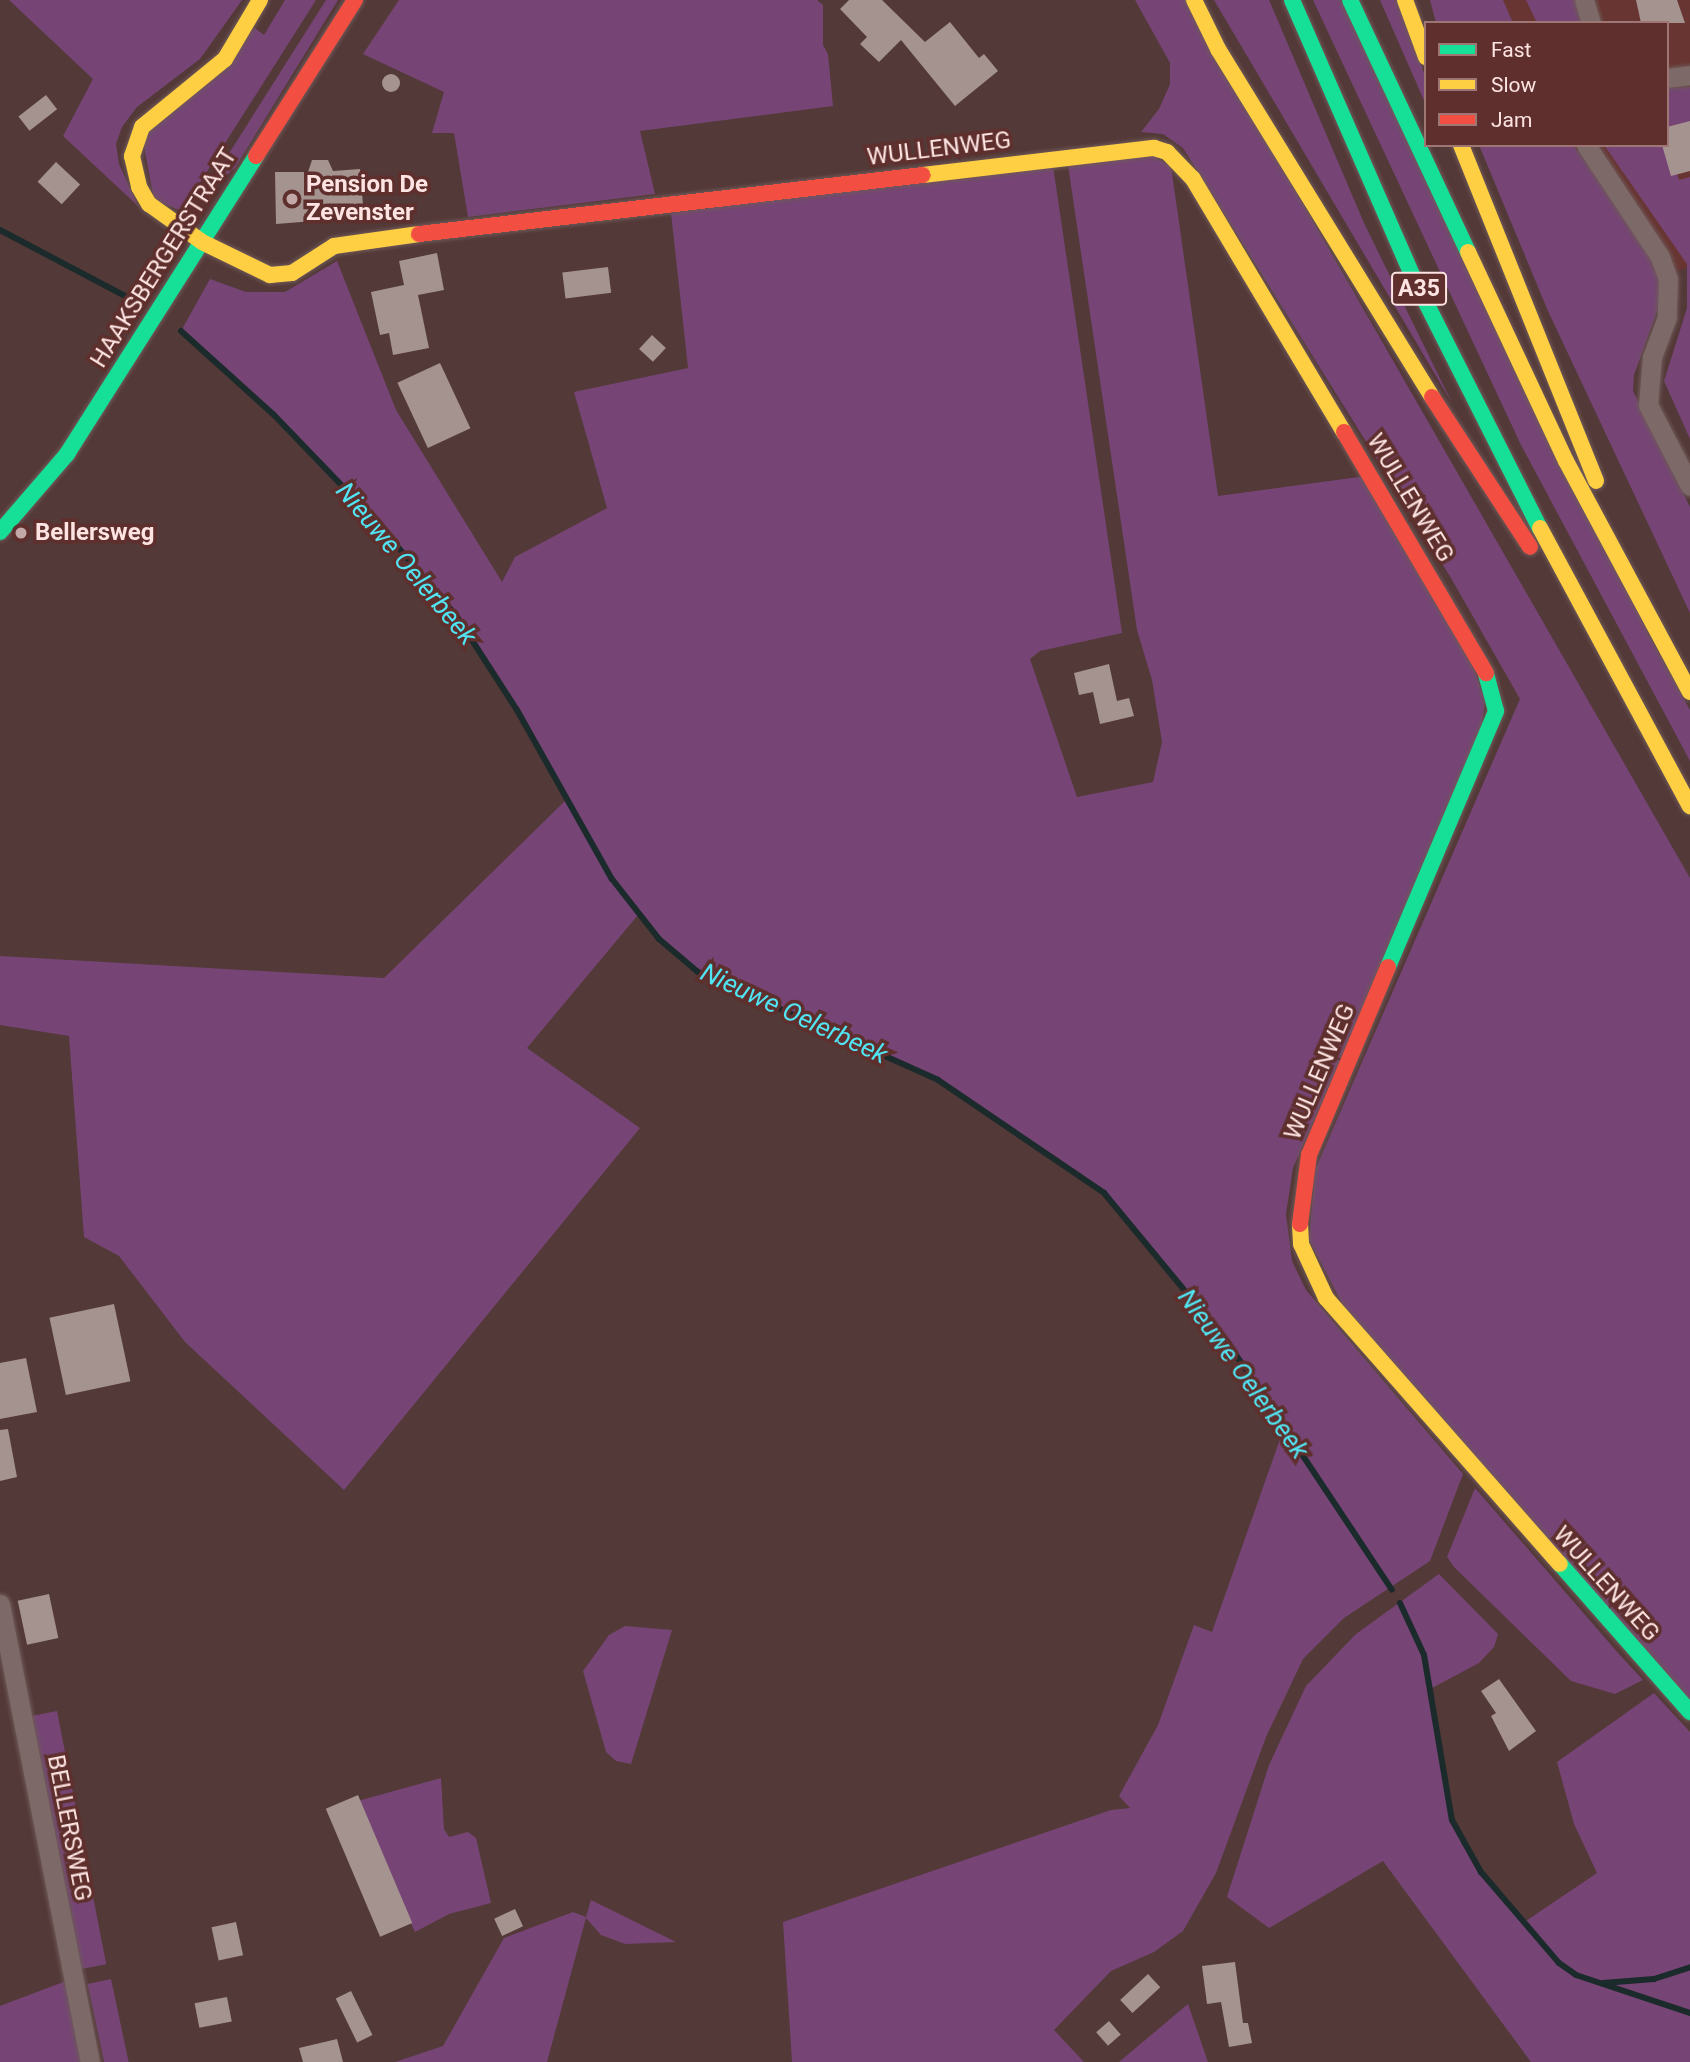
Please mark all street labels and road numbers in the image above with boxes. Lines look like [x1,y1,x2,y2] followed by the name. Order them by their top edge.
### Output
[865,126,1013,172] street label: WULLENWEG
[85,143,243,373] street label: HAAKSBERGERSTRAAT
[1391,270,1447,308] road number: A35
[1360,429,1460,567] street label: WULLENWEG
[1278,1000,1362,1144] street label: WULLENWEG
[1547,1521,1665,1647] street label: WULLENWEG
[41,1752,97,1904] street label: BELLERSWEG

